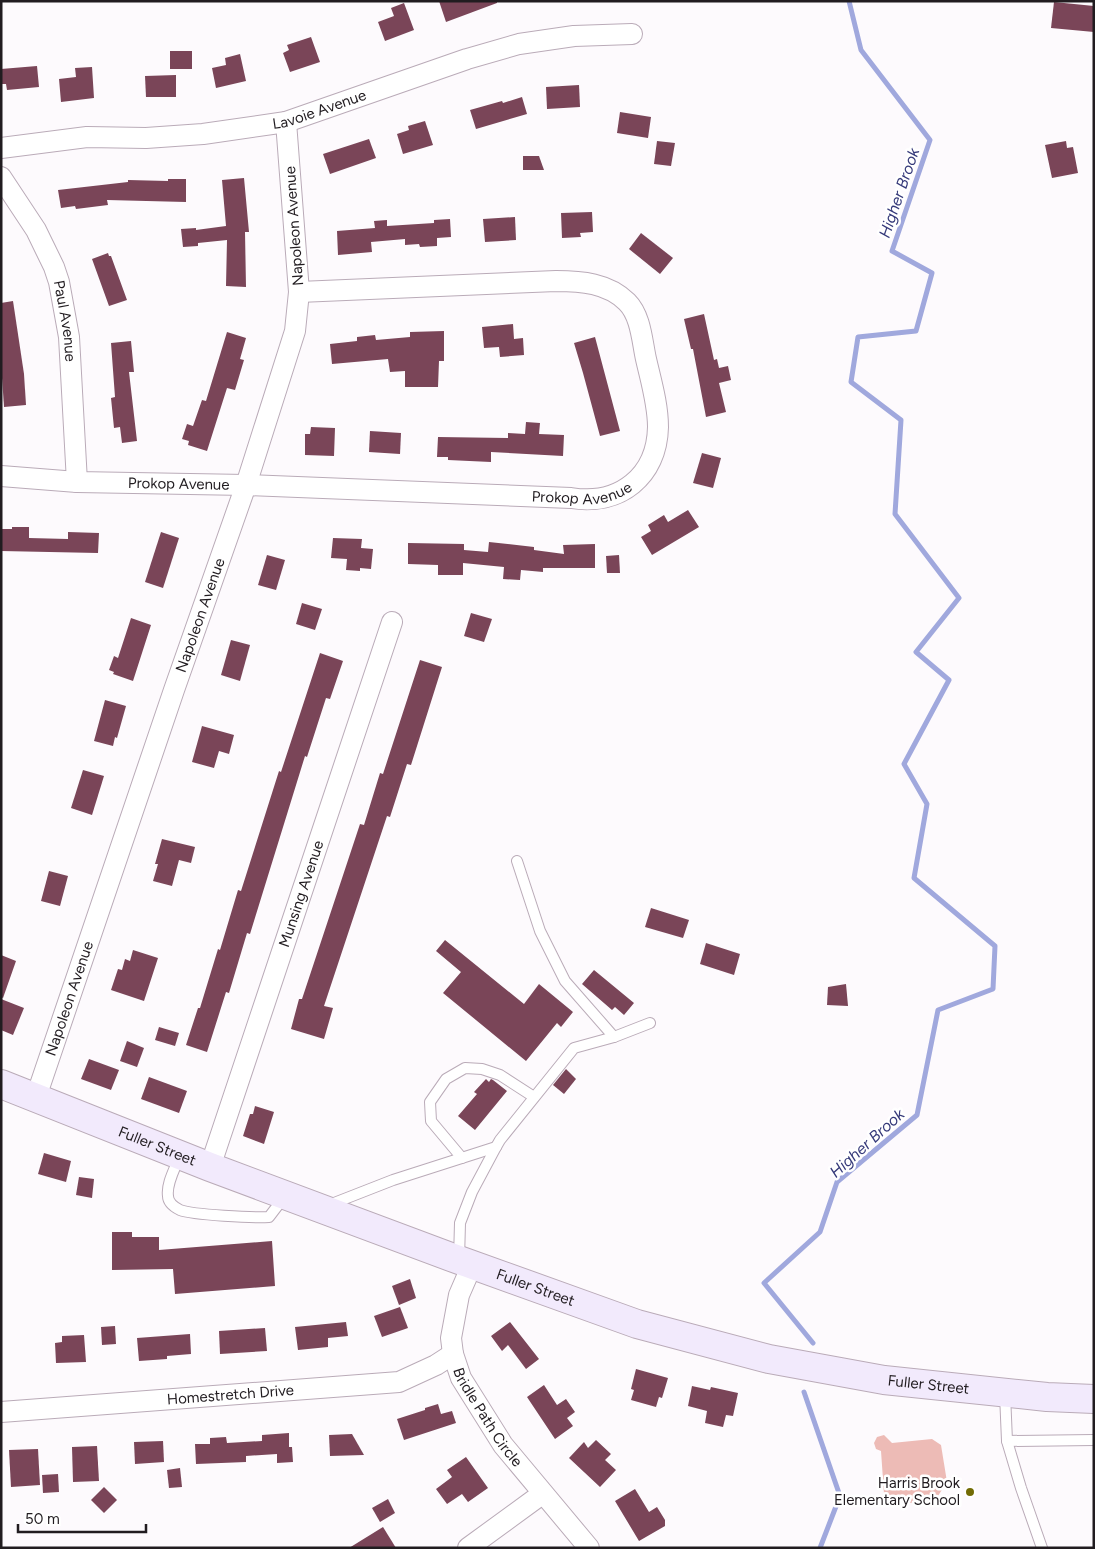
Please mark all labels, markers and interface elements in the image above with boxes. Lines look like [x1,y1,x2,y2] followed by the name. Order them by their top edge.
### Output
[271,86,369,133] street label: Lavoie Avenue
[875,144,924,240] water label: Higher Brook
[281,166,307,286] street label: Napoleon Avenue
[50,279,79,362] street label: Paul Avenue
[128,474,230,494] street label: Prokop Avenue
[531,478,635,508] street label: Prokop Avenue
[172,556,229,675] street label: Napoleon Avenue
[275,838,327,950] street label: Munsing Avenue
[42,939,97,1058] street label: Napoleon Avenue
[826,1104,909,1181] water label: Higher Brook
[116,1123,199,1170] street label: Fuller Street
[494,1265,577,1310] street label: Fuller Street
[449,1365,526,1470] street label: Bridle Path Circle
[887,1371,971,1398] street label: Fuller Street
[166,1381,295,1408] street label: Homestretch Drive
[834,1474,961,1509] place label: Harris Brook Elementary School
[964,1486,976,1498] marker: Harris Brook Elementary School
[18,1502,145,1534] scale bar
[25,1510,60,1528] text: 50 m

